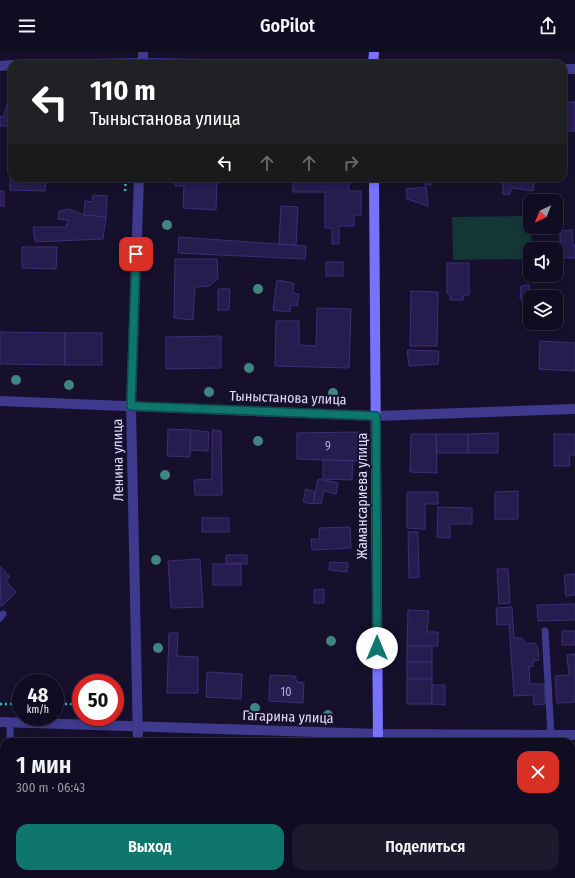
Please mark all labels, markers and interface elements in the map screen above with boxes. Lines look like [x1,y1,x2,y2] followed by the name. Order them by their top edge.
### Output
[16,15,38,37] icon: menu
[260,15,315,37] text: GoPilot
[537,15,559,37] icon: share
[90,74,156,107] text: 110 m
[24,76,76,128] icon: left
[90,108,241,130] text: Тыныстанова улица
[214,152,236,174] icon: left
[256,152,278,174] icon: ahead
[298,152,320,174] icon: ahead
[340,152,362,174] icon: right
[523,194,563,234] north arrow
[523,194,563,330] map controls
[119,237,153,271] pin
[523,242,563,282] button: sound
[125,243,147,265] icon: arrive
[523,290,563,330] button: layers
[229,387,347,409] street label: Тыныстанова улица
[109,418,127,502] street label: Ленина улица
[354,433,371,559] street label: Жамансариева улица
[325,439,331,453] house number: 9
[356,627,398,669] position arrow
[72,674,124,726] speed limit sign: 50
[28,683,48,707] text: 48
[281,685,291,699] house number: 10
[27,704,49,716] text: km/h
[242,707,334,727] street label: Гагарина улица
[16,751,72,779] text: 1 мин
[517,751,559,793] button: close
[16,780,85,795] text: 300 m · 06:43
[16,824,284,870] button: Выход
[292,824,559,870] button: Поделиться

